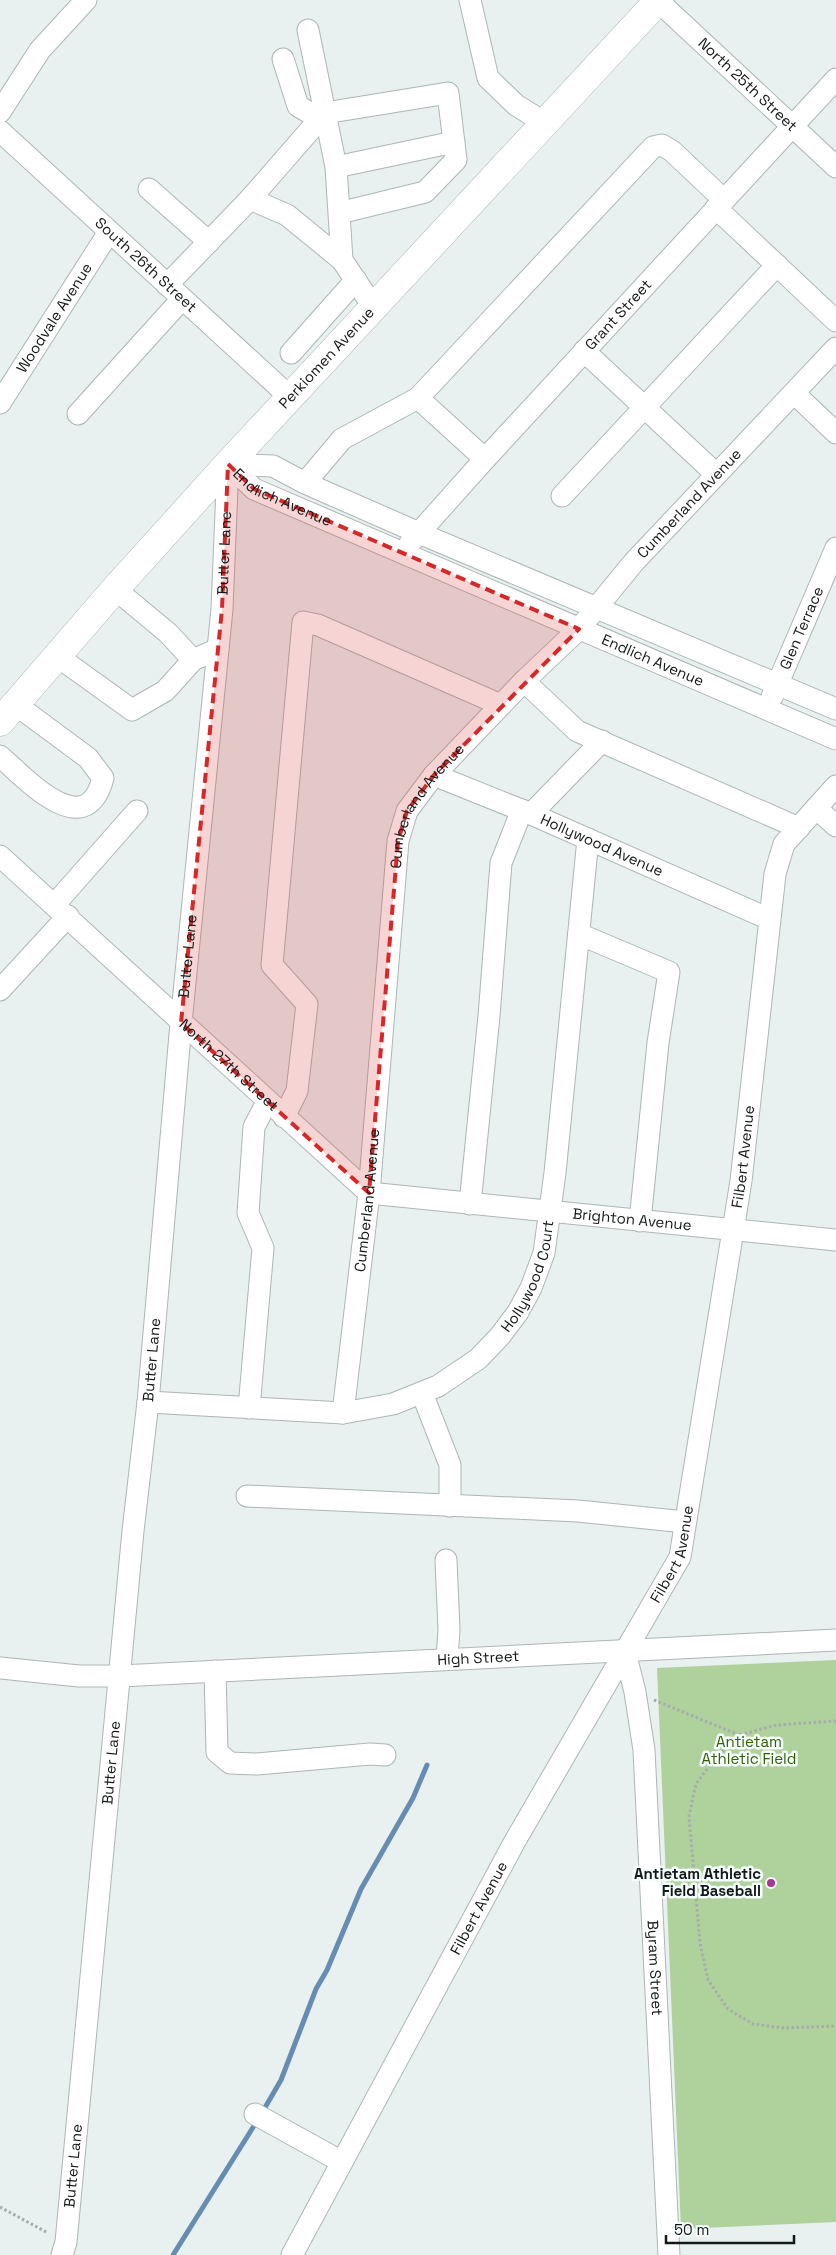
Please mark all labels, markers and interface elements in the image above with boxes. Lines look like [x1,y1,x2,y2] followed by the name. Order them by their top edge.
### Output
[694,33,802,135] street label: North 25th Street
[91,213,201,316] street label: South 26th Street
[12,259,96,376] street label: Woodvale Avenue
[581,275,655,354] street label: Grant Street
[274,303,378,413] street label: Perkiomen Avenue
[633,444,745,562] street label: Cumberland Avenue
[229,464,335,530] street label: Endlich Avenue
[213,511,235,596] street label: Butter Lane
[775,583,827,672] street label: Glen Terrace
[599,629,707,690] street label: Endlich Avenue
[386,739,468,869] street label: Cumberland Avenue
[538,809,667,880] street label: Hollywood Avenue
[173,913,201,999] street label: Butter Lane
[176,1014,283,1115] street label: North 27th Street
[727,1104,758,1209] street label: Filbert Avenue
[350,1128,383,1273] street label: Cumberland Avenue
[571,1204,693,1234] street label: Brighton Avenue
[496,1219,557,1336] street label: Hollywood Court
[138,1317,164,1402] street label: Butter Lane
[646,1504,697,1606] street label: Filbert Avenue
[437,1646,520,1669] street label: High Street
[97,1720,124,1805] street label: Butter Lane
[702,1732,796,1768] park label: Antietam Athletic Field
[446,1858,511,1958] street label: Filbert Avenue
[634,1864,761,1900] place label: Antietam Athletic Field Baseball
[765,1877,777,1889] marker: Antietam Athletic Field Baseball
[643,1919,667,2016] street label: Byram Street
[59,2123,86,2209] street label: Butter Lane
[666,2212,794,2244] scale bar
[674,2220,709,2239] text: 50 m

